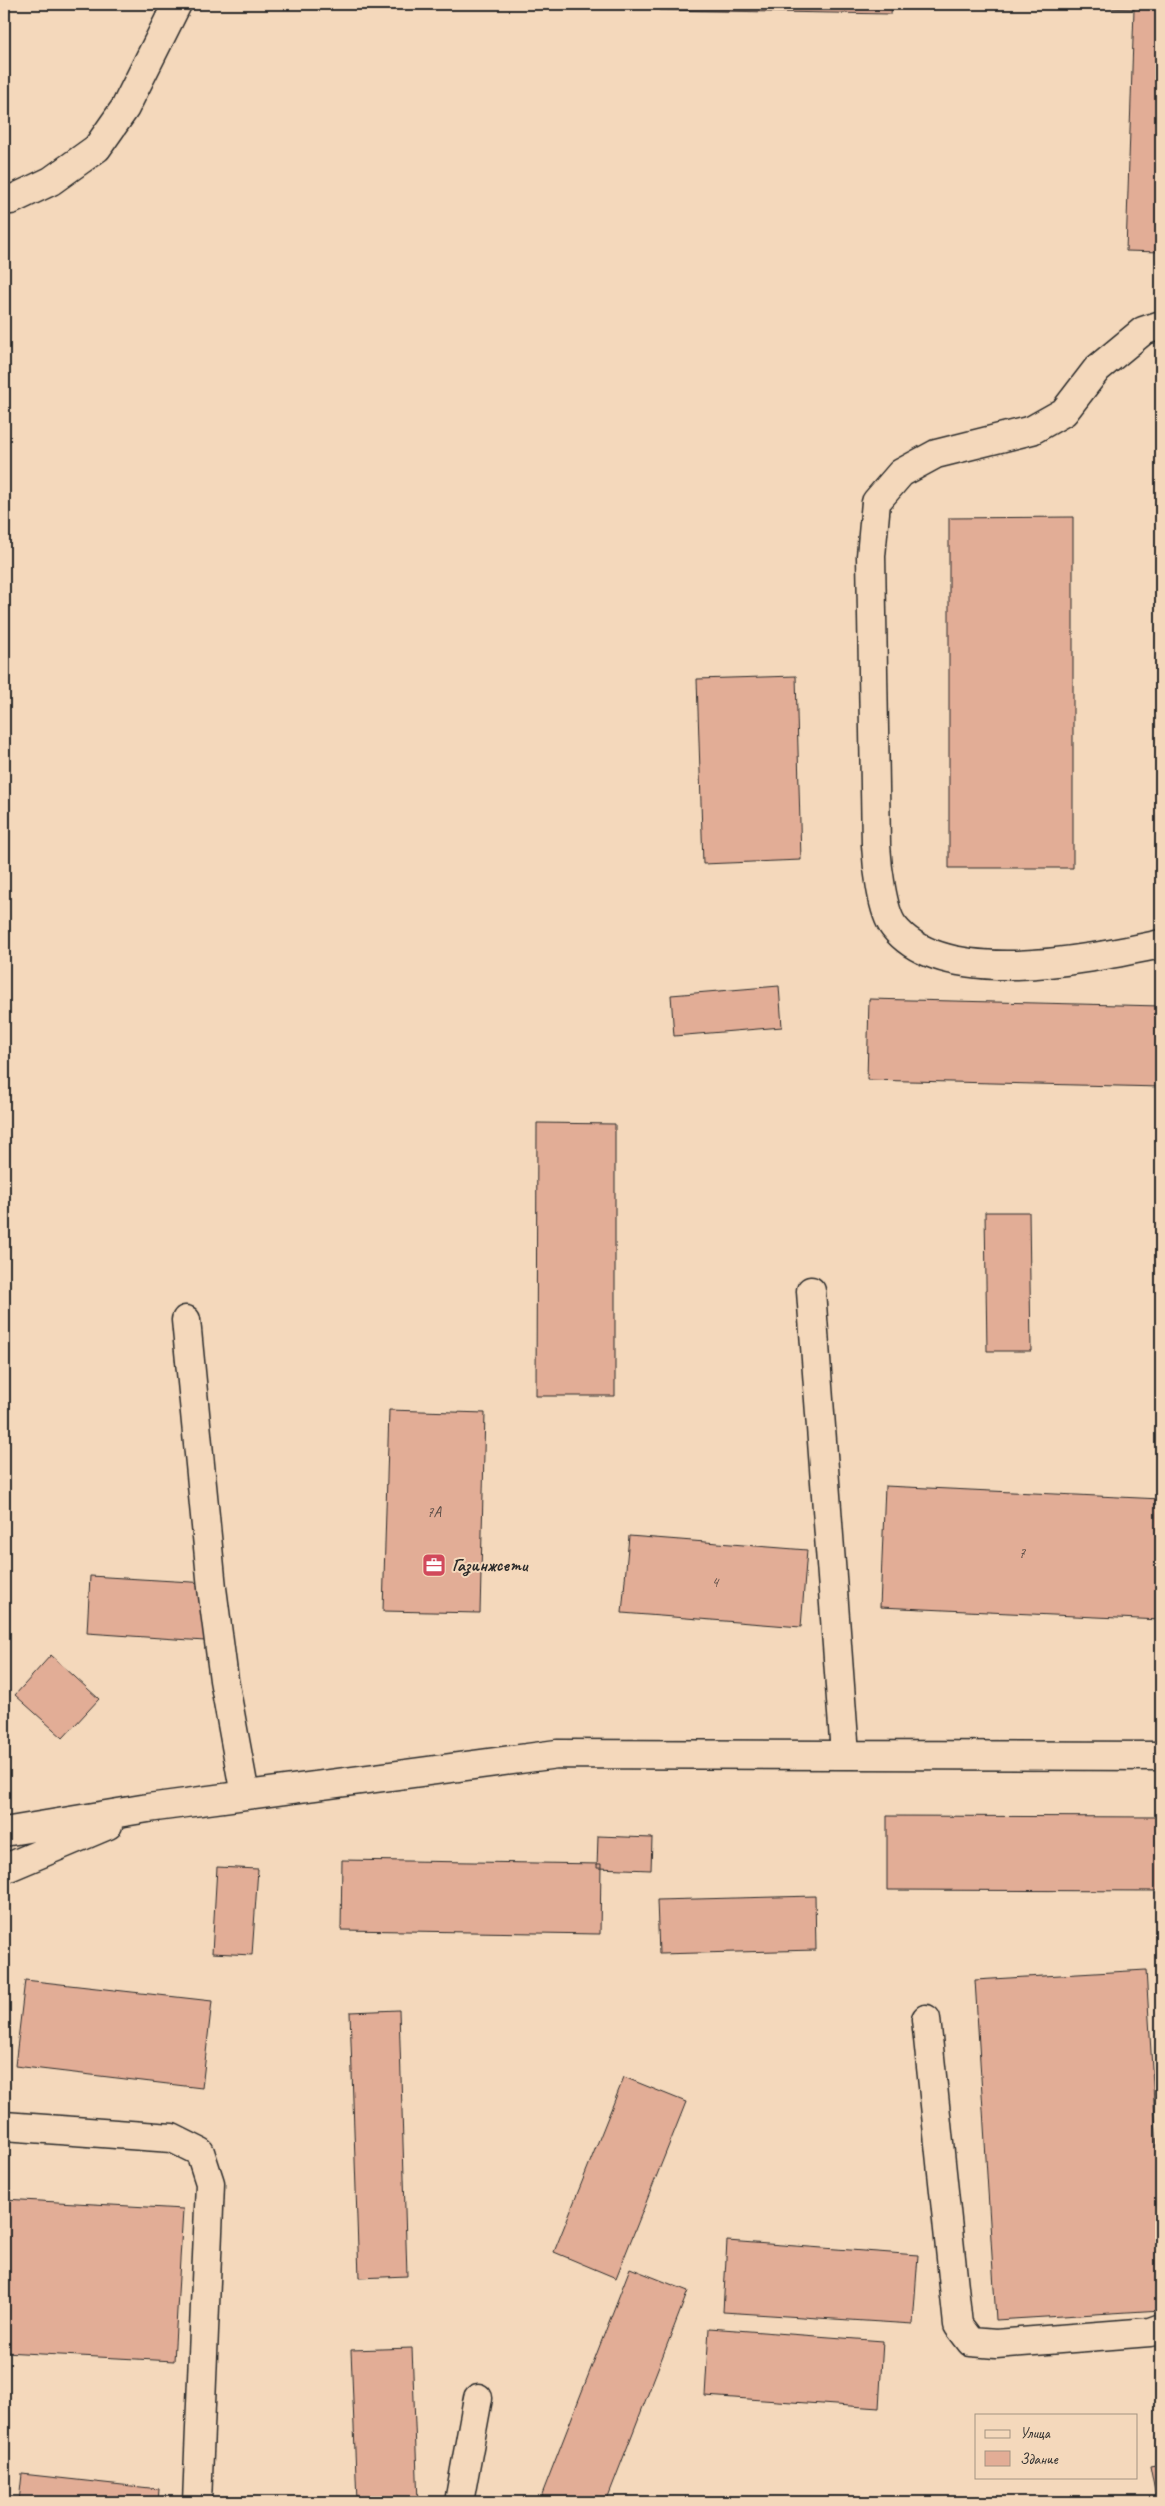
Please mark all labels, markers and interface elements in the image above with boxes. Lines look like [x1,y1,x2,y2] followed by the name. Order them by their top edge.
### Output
[427,1503,443,1522] house number: 7А
[1019,1544,1027,1563] house number: 7
[421,1552,447,1578] office icon: Газинжсети
[452,1554,529,1577] place label: Газинжсети
[712,1573,720,1592] house number: 4
[975,2414,1138,2478] legend
[1020,2424,1051,2443] text: Улица
[1020,2450,1059,2469] text: Здание

